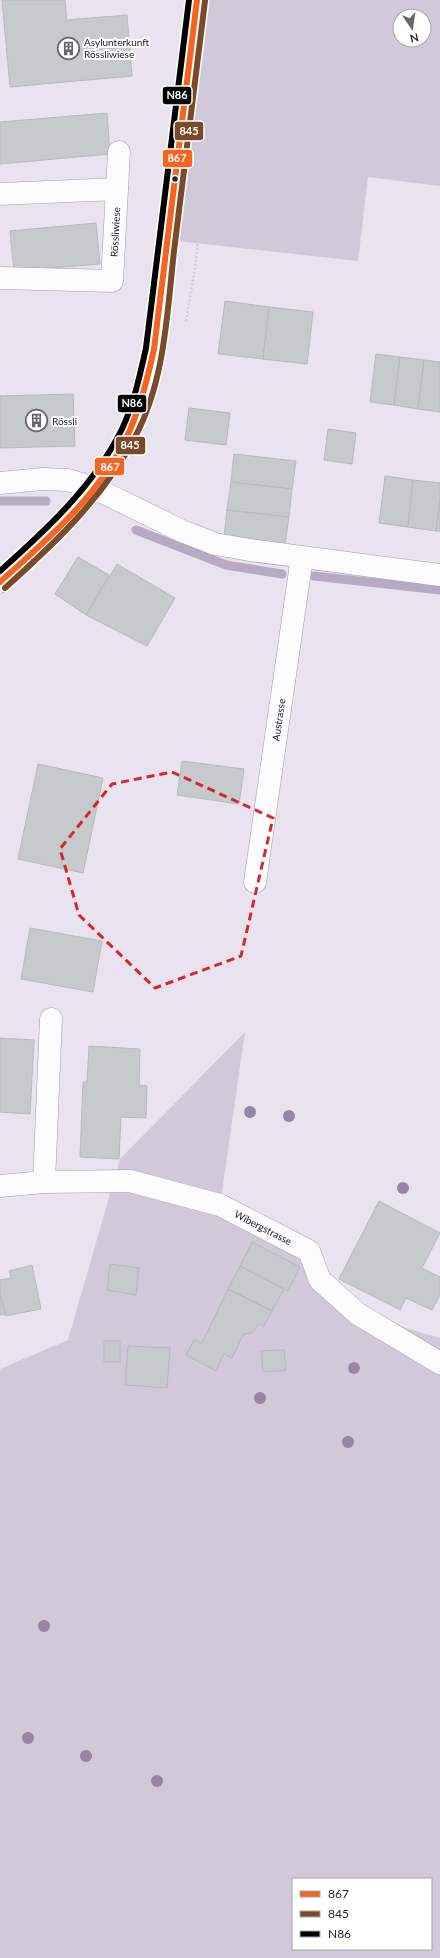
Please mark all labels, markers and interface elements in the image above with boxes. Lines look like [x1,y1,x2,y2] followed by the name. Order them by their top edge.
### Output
[392,8,432,48] north arrow
[409,31,420,46] text: N
[55,35,81,61] building icon: Asylunterkunft Rössliwiese
[84,36,149,60] place label: Asylunterkunft Rössliwiese
[162,86,192,105] line badge: N86
[166,88,188,101] text: N86
[174,121,204,141] line badge: 845
[179,124,199,137] text: 845
[162,149,193,168] line badge: 867
[167,151,187,164] text: 867
[170,174,180,184] unlabelled marker
[108,207,122,257] street label: Rössliwiese
[117,394,147,413] line badge: N86
[121,396,143,409] text: N86
[24,408,50,434] building icon: Rössli
[52,415,77,427] place label: Rössli
[115,436,146,455] line badge: 845
[120,438,140,451] text: 845
[94,457,125,476] line badge: 867
[100,460,120,473] text: 867
[269,698,287,742] street label: Austrasse
[233,1208,294,1247] street label: Wibergstrasse
[292,1878,432,1950] legend
[328,1886,349,1901] text: 867
[328,1906,349,1921] text: 845
[328,1926,351,1941] text: N86

